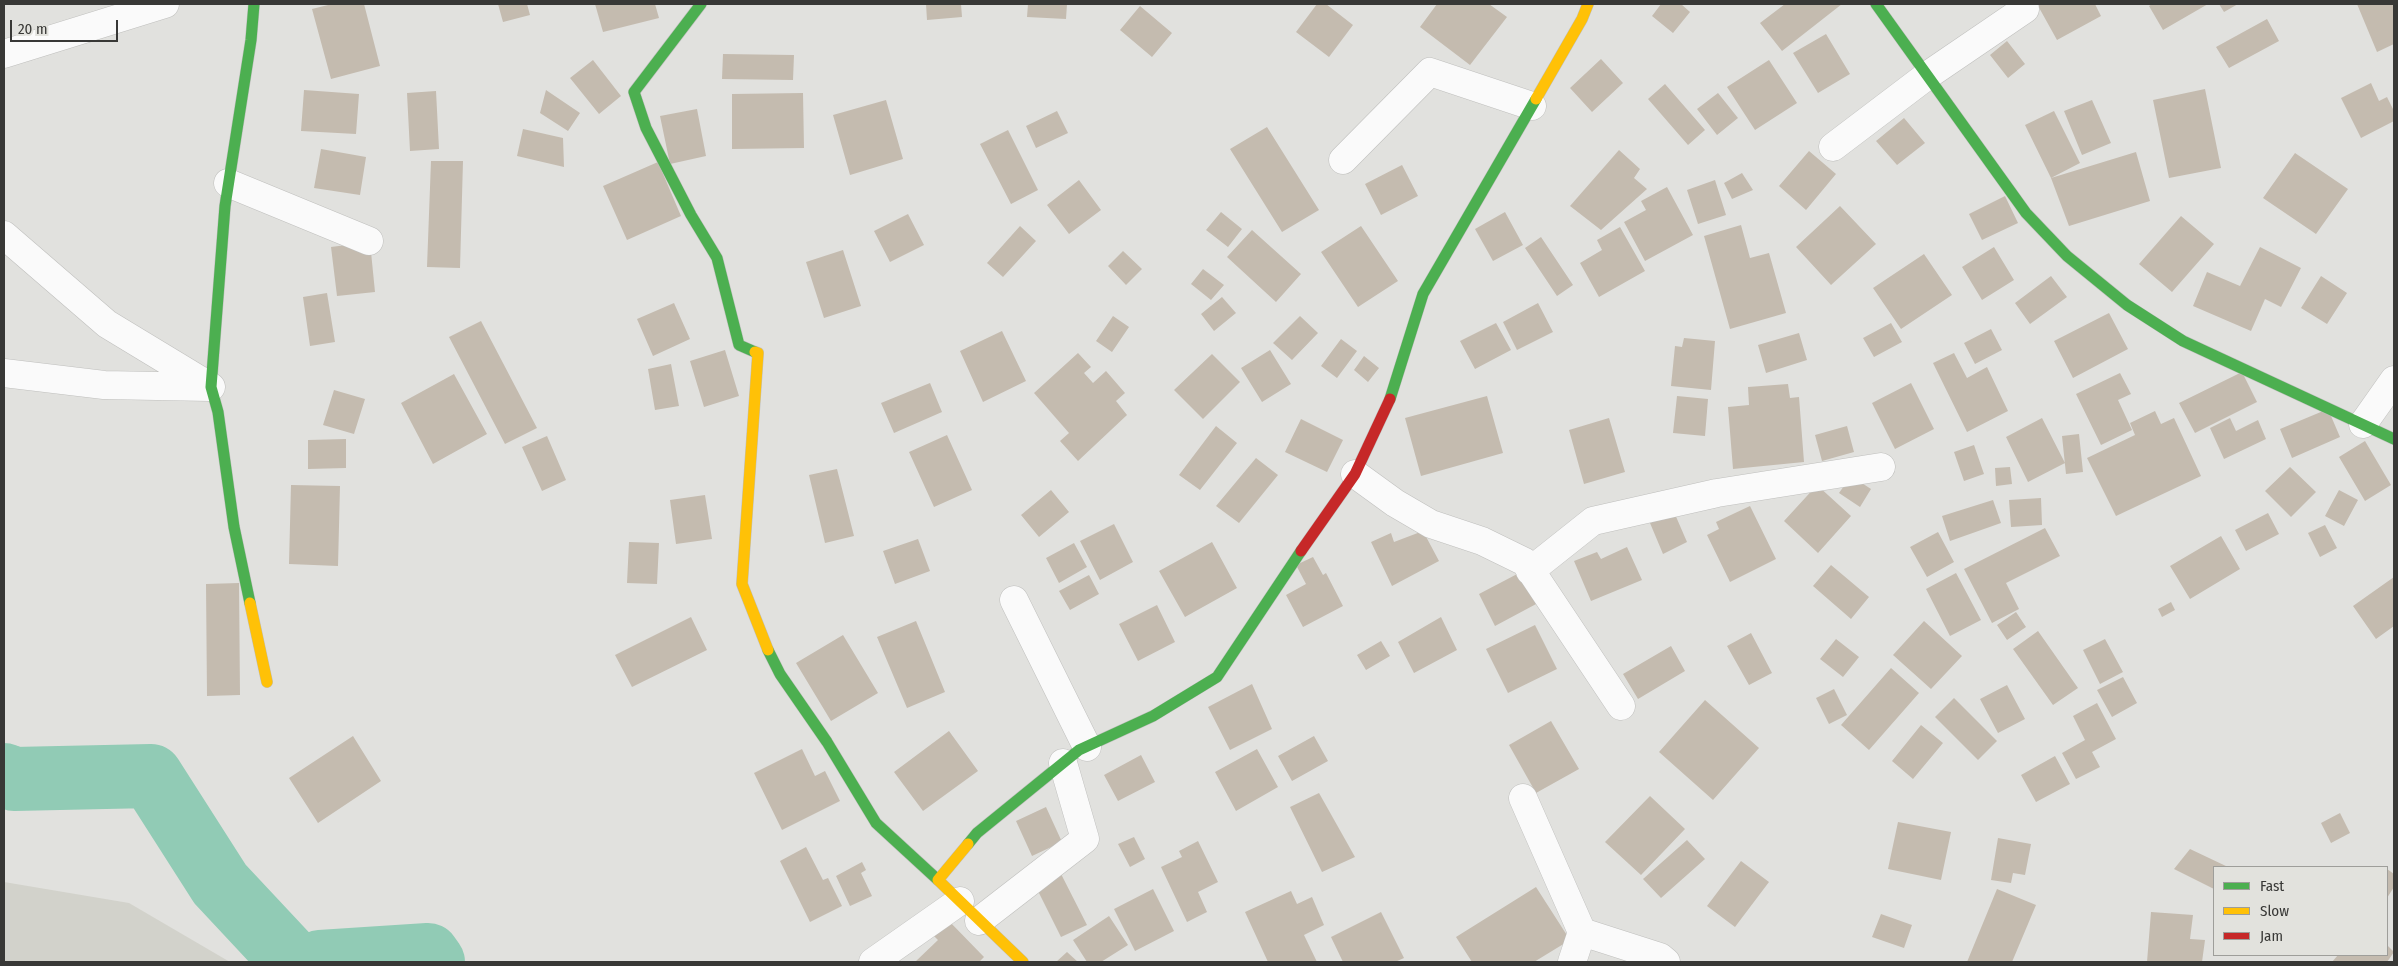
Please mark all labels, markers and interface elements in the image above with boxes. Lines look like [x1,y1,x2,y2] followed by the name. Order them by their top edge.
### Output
[12,10,120,42] scale bar
[18,20,48,38] text: 20 m
[2213,866,2388,956] legend
[2260,877,2284,895] text: Fast
[2260,902,2289,920] text: Slow
[2260,927,2283,945] text: Jam

